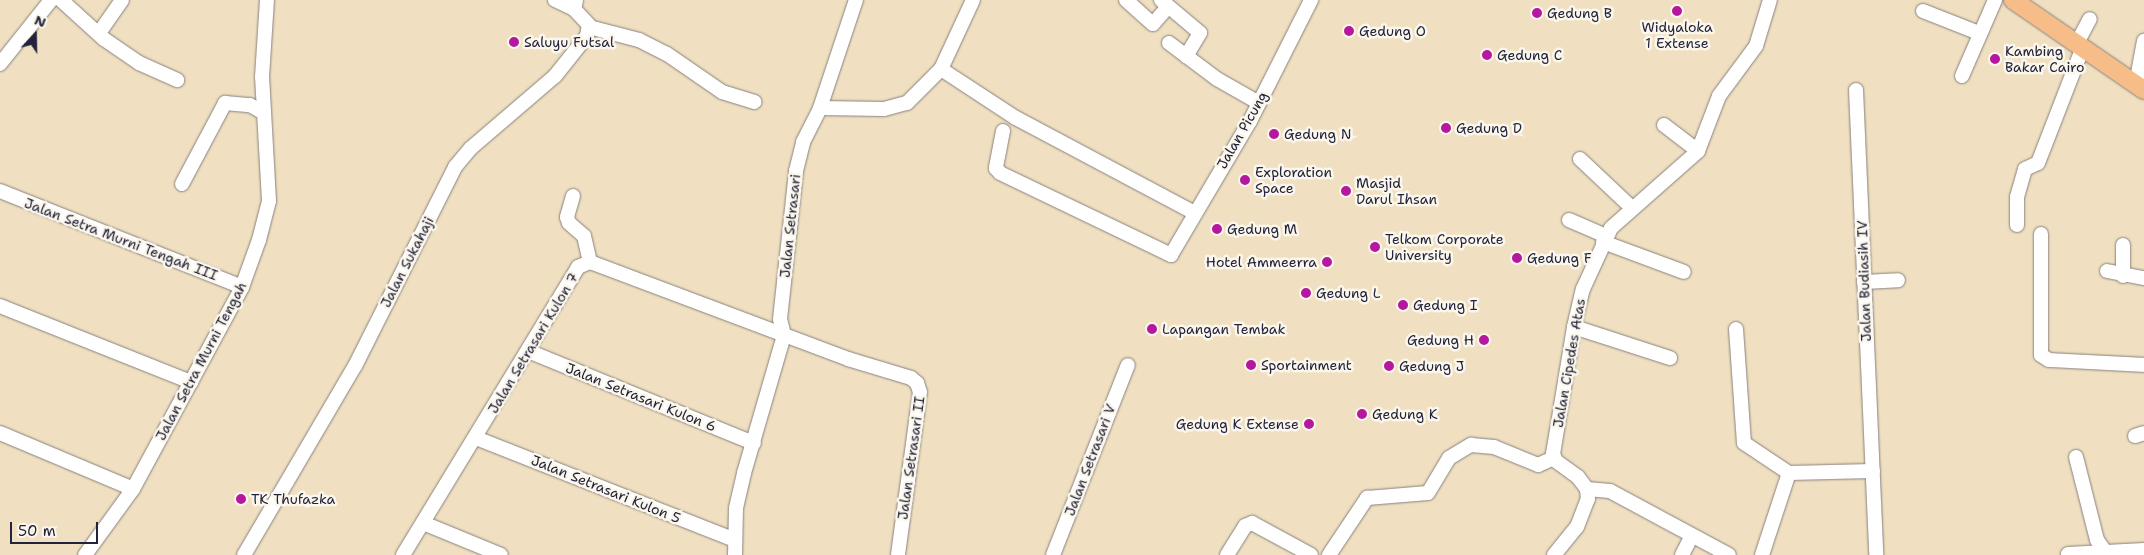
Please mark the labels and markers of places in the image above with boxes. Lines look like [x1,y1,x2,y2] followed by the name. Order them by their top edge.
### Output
[1547,5,1612,21] place label: Gedung B
[1671,5,1683,17] marker: Widyaloka 1 Extense
[1531,7,1543,19] marker: Gedung B
[1641,19,1713,52] place label: Widyaloka 1 Extense
[1359,23,1426,39] place label: Gedung O
[1343,25,1355,37] marker: Gedung O
[524,34,614,50] place label: Saluyu Futsal
[508,36,520,48] marker: Saluyu Futsal
[2005,43,2084,75] place label: Kambing Bakar Cairo
[1497,47,1562,63] place label: Gedung C
[1481,49,1493,61] marker: Gedung C
[1989,53,2001,65] marker: Kambing Bakar Cairo
[1456,120,1522,136] place label: Gedung D
[1440,122,1452,134] marker: Gedung D
[1284,126,1352,142] place label: Gedung N
[1268,128,1280,140] marker: Gedung N
[1255,164,1332,196] place label: Exploration Space
[1239,174,1251,186] marker: Exploration Space
[1356,175,1437,208] place label: Masjid Darul Ihsan
[1340,185,1352,197] marker: Masjid Darul Ihsan
[1227,221,1297,237] place label: Gedung M
[1211,223,1223,235] marker: Gedung M
[1385,231,1504,264] place label: Telkom Corporate University
[1369,241,1381,253] marker: Telkom Corporate University
[1527,250,1592,266] place label: Gedung F
[1511,252,1523,264] marker: Gedung F
[1206,254,1317,270] place label: Hotel Ammeerra
[1321,256,1333,268] marker: Hotel Ammeerra
[1316,285,1381,301] place label: Gedung L
[1300,287,1312,299] marker: Gedung L
[1413,297,1478,313] place label: Gedung I
[1397,299,1409,311] marker: Gedung I
[1162,321,1286,337] place label: Lapangan Tembak
[1146,323,1158,335] marker: Lapangan Tembak
[1407,332,1474,348] place label: Gedung H
[1478,334,1490,346] marker: Gedung H
[1261,357,1352,373] place label: Sportainment
[1399,358,1464,374] place label: Gedung J
[1245,359,1257,371] marker: Sportainment
[1383,360,1395,372] marker: Gedung J
[1372,406,1438,422] place label: Gedung K
[1356,408,1368,420] marker: Gedung K
[1176,416,1299,432] place label: Gedung K Extense
[1303,418,1315,430] marker: Gedung K Extense
[251,491,335,507] place label: TK Thufazka
[235,493,247,505] marker: TK Thufazka

